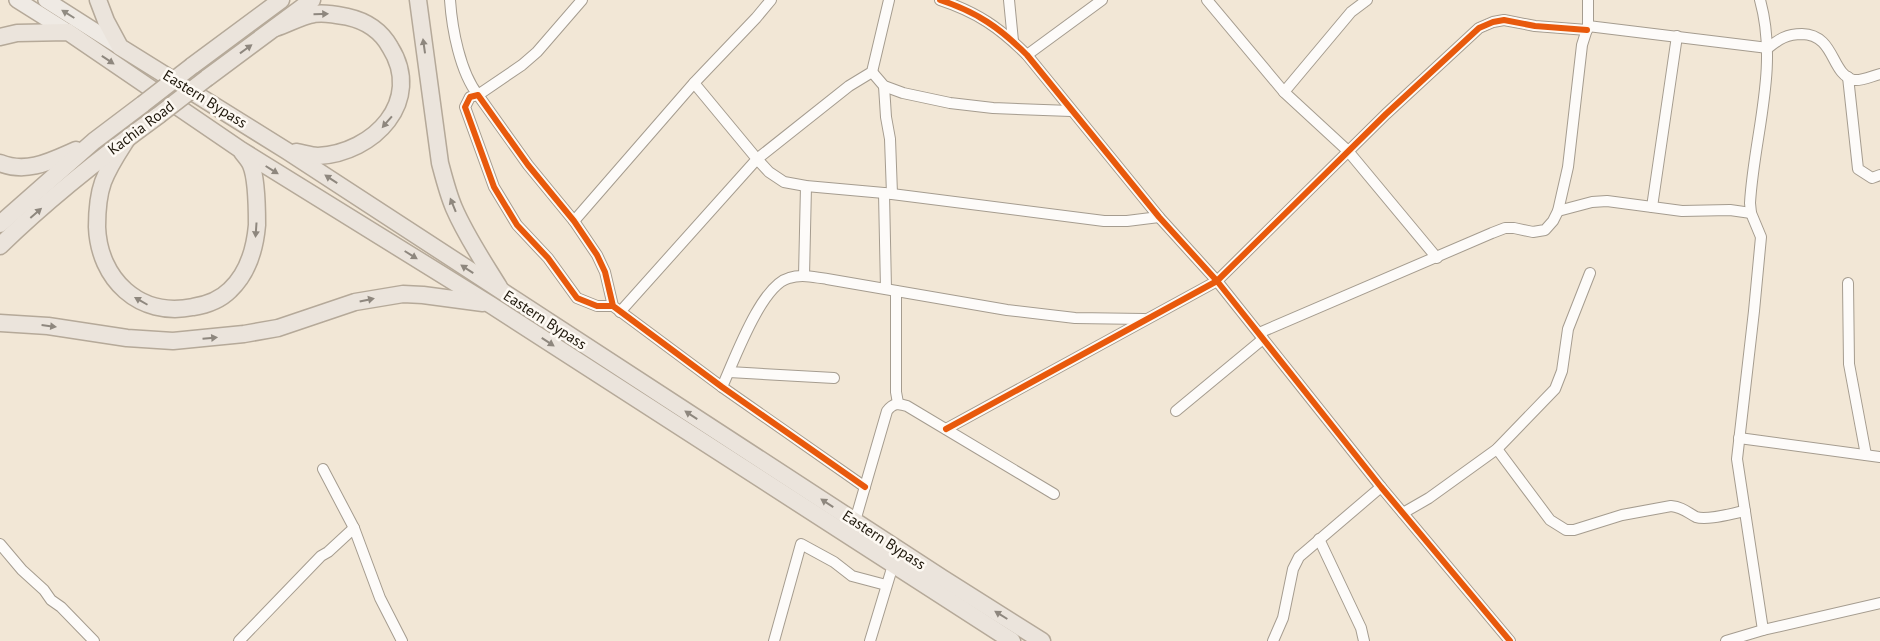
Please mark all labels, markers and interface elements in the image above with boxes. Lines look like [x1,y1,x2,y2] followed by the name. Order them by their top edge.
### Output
[61,9,75,19] one-way arrow
[314,10,330,18] one-way arrow
[420,37,428,53] one-way arrow
[240,44,253,54] one-way arrow
[102,55,115,65] one-way arrow
[160,65,251,132] street label: Eastern Bypass
[104,96,178,159] street label: Kachia Road
[381,116,393,128] one-way arrow
[266,165,279,174] one-way arrow
[325,175,338,184] one-way arrow
[449,197,457,212] one-way arrow
[29,207,42,218] one-way arrow
[252,223,260,239] one-way arrow
[404,250,417,259] one-way arrow
[460,264,474,274] one-way arrow
[500,286,591,354] street label: Eastern Bypass
[360,295,376,303] one-way arrow
[134,297,147,306] one-way arrow
[41,322,57,330] one-way arrow
[202,334,218,342] one-way arrow
[541,337,555,346] one-way arrow
[684,410,698,420] one-way arrow
[821,499,834,508] one-way arrow
[839,506,930,574] street label: Eastern Bypass
[995,610,1008,620] one-way arrow

